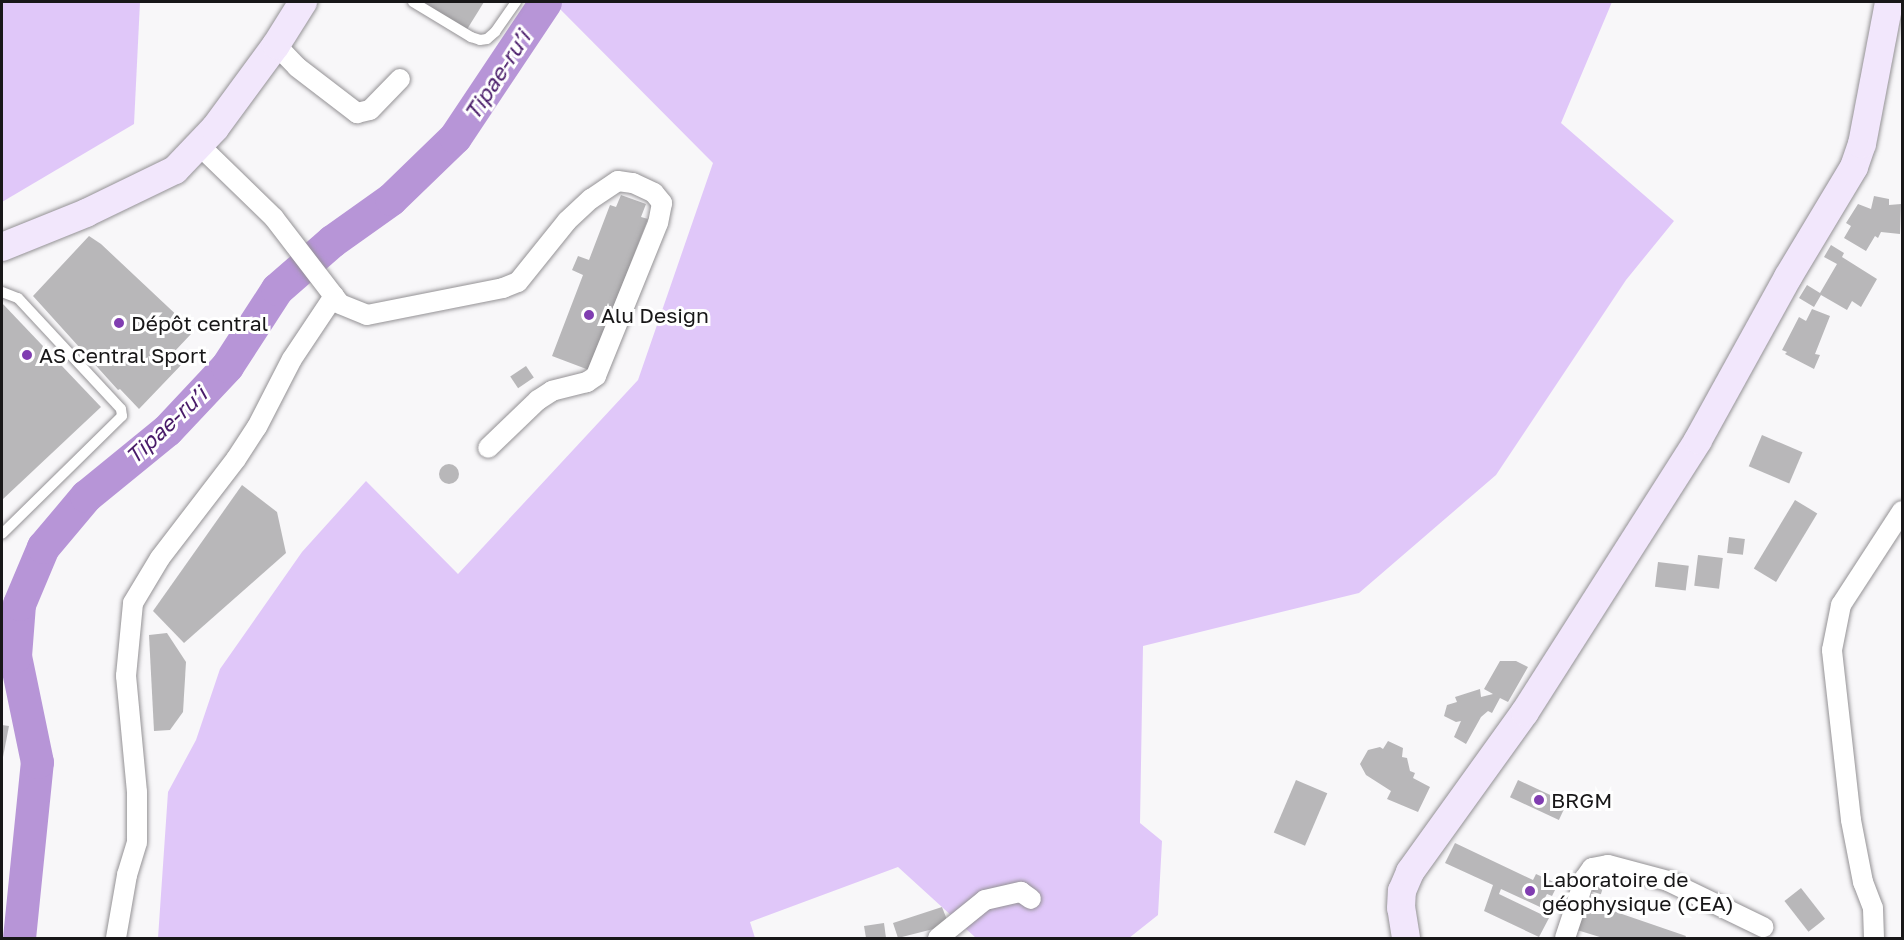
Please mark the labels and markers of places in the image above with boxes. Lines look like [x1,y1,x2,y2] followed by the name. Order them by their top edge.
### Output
[601,302,709,328] place label: Alu Design
[582,308,596,322] marker: Alu Design
[131,310,268,336] place label: Dépôt central
[112,316,126,330] marker: Dépôt central
[39,342,207,368] place label: AS Central Sport
[20,348,34,362] marker: AS Central Sport
[1551,787,1612,813] place label: BRGM
[1532,793,1546,807] marker: BRGM
[1542,866,1734,916] place label: Laboratoire de géophysique (CEA)
[1523,884,1537,898] marker: Laboratoire de géophysique (CEA)

